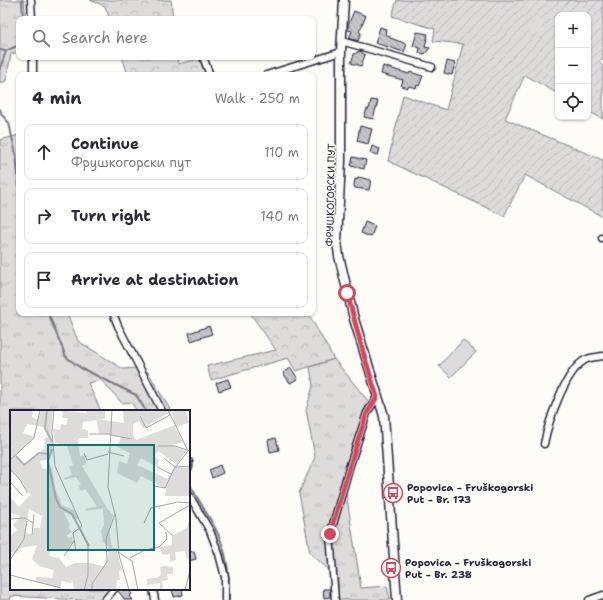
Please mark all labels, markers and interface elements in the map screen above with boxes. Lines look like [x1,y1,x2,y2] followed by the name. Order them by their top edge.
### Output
[555,12,591,120] map controls
[555,12,591,48] button: +
[16,16,316,60] search box
[30,27,52,49] icon: search
[62,28,148,48] text: Search here
[555,48,591,84] button: −
[555,84,591,120] button: locate
[32,87,82,109] text: 4 min
[215,90,300,107] text: Walk · 250 m
[71,134,139,154] text: Continue
[33,141,55,163] icon: ahead
[323,143,338,247] street label: ФРУШКОГОРСКИ ПУТ
[264,144,299,161] text: 110 m
[71,154,191,171] text: Фрушкогорски пут
[33,205,55,227] icon: right
[71,206,151,226] text: Turn right
[260,208,299,225] text: 140 m
[33,269,55,291] icon: arrive
[71,270,239,290] text: Arrive at destination
[338,284,356,302] route start
[10,410,190,590] inset map
[407,481,533,506] place label: Popovica - Fruškogorski Put - Br. 173
[382,482,404,504] bus stop icon: Popovica - Fruškogorski Put - Br. 173
[321,525,339,543] route end
[405,556,531,581] place label: Popovica - Fruškogorski Put - Br. 238
[380,557,402,579] bus stop icon: Popovica - Fruškogorski Put - Br. 238

